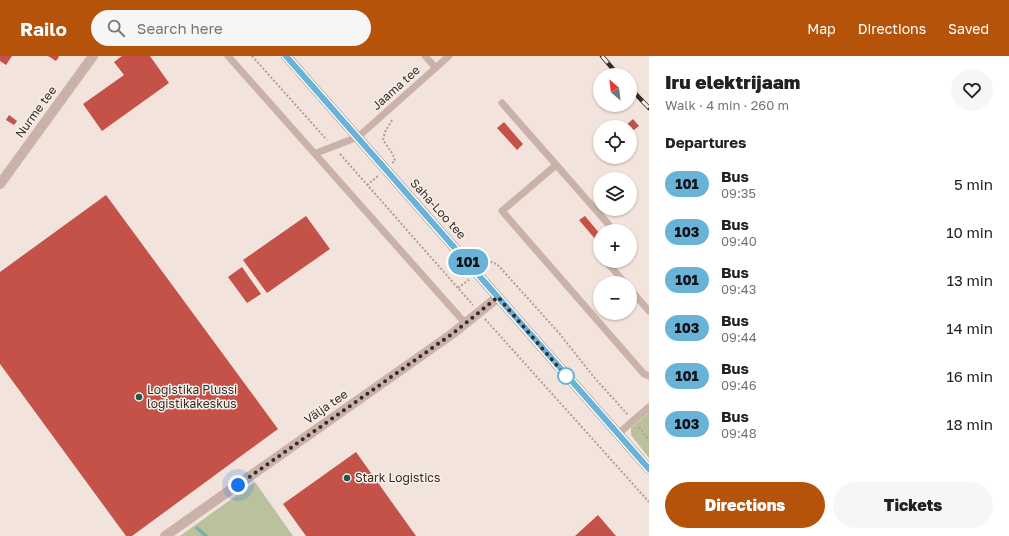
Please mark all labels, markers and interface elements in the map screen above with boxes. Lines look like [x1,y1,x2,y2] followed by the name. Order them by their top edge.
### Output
[91,10,371,46] search box
[20,17,67,40] text: Railo
[105,17,127,39] icon: search
[137,19,223,37] text: Search here
[807,20,836,37] text: Map
[858,20,926,37] text: Directions
[948,20,989,37] text: Saved
[369,62,423,113] street label: Jaama tee
[593,68,637,112] north arrow
[593,68,637,320] map controls
[951,69,993,111] button: heart
[665,70,800,93] text: Iru elektrijaam
[12,83,59,141] street label: Nurme tee
[665,97,789,113] text: Walk · 4 min · 260 m
[593,120,637,164] button: locate
[665,133,746,151] text: Departures
[721,167,749,185] text: Bus
[593,172,637,216] button: layers
[407,175,469,242] street label: Saha-Loo tee
[675,175,699,192] text: 101
[954,175,993,193] text: 5 min
[721,185,756,201] text: 09:35
[721,215,749,233] text: Bus
[675,223,699,240] text: 103
[946,223,993,241] text: 10 min
[593,224,637,268] button: +
[721,233,757,249] text: 09:40
[445,249,491,275] line badge: 101
[456,253,480,270] text: 101
[721,263,749,281] text: Bus
[675,271,699,288] text: 101
[947,271,993,289] text: 13 min
[593,276,637,320] button: −
[721,281,756,297] text: 09:43
[721,311,749,329] text: Bus
[675,319,699,336] text: 103
[946,319,993,337] text: 14 min
[721,329,757,345] text: 09:44
[721,359,749,377] text: Bus
[557,367,575,385] unlabelled marker
[675,367,699,384] text: 101
[946,367,993,385] text: 16 min
[721,377,757,393] text: 09:46
[147,382,237,411] place label: Logistika Plussi logistikakeskus
[301,386,350,427] street label: Välja tee
[134,392,144,402] marker: Logistika Plussi logistikakeskus
[721,407,749,425] text: Bus
[675,415,699,432] text: 103
[946,415,993,433] text: 18 min
[721,425,757,441] text: 09:48
[355,470,440,485] place label: Stark Logistics
[342,473,352,483] marker: Stark Logistics
[228,475,248,495] your location
[665,482,825,528] button: Directions
[833,482,993,528] button: Tickets

